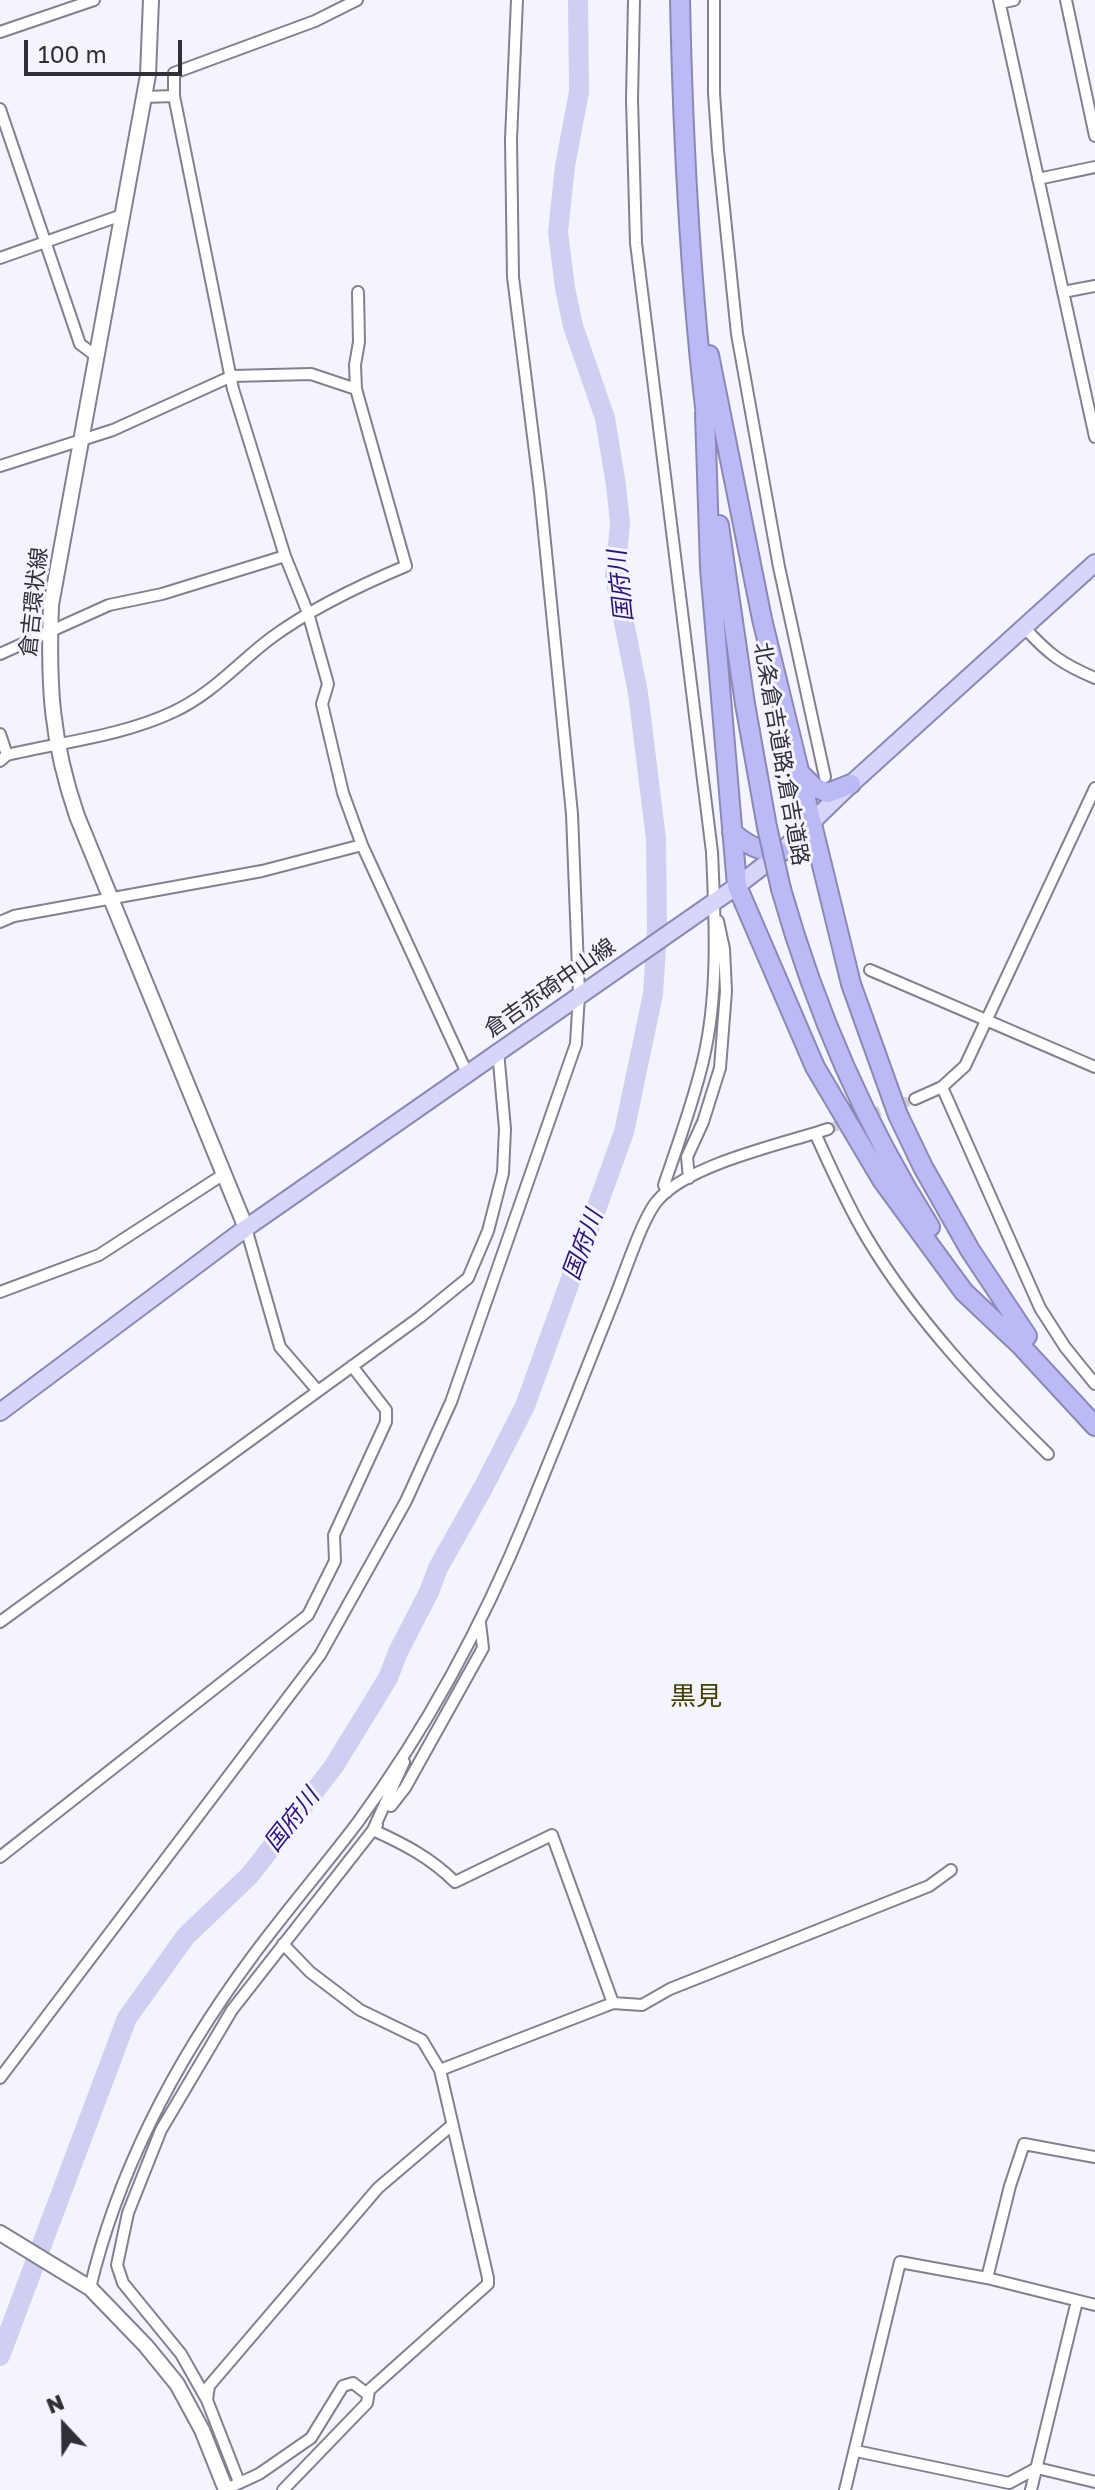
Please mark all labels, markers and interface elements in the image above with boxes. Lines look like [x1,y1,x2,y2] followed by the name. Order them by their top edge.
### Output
[28,24,186,74] scale bar
[38,39,107,68] text: 100 m
[15,546,53,658] street label: 倉吉環状線
[603,549,639,623] water label: 国府川
[748,640,814,868] street label: 北条倉吉道路;倉吉道路
[479,933,621,1043] street label: 倉吉赤碕中山線
[557,1206,609,1284] water label: 国府川
[670,1681,722,1713] district label: 黒見
[258,1783,326,1857] water label: 国府川
[24,2386,104,2466] north arrow
[42,2388,68,2419] text: N

